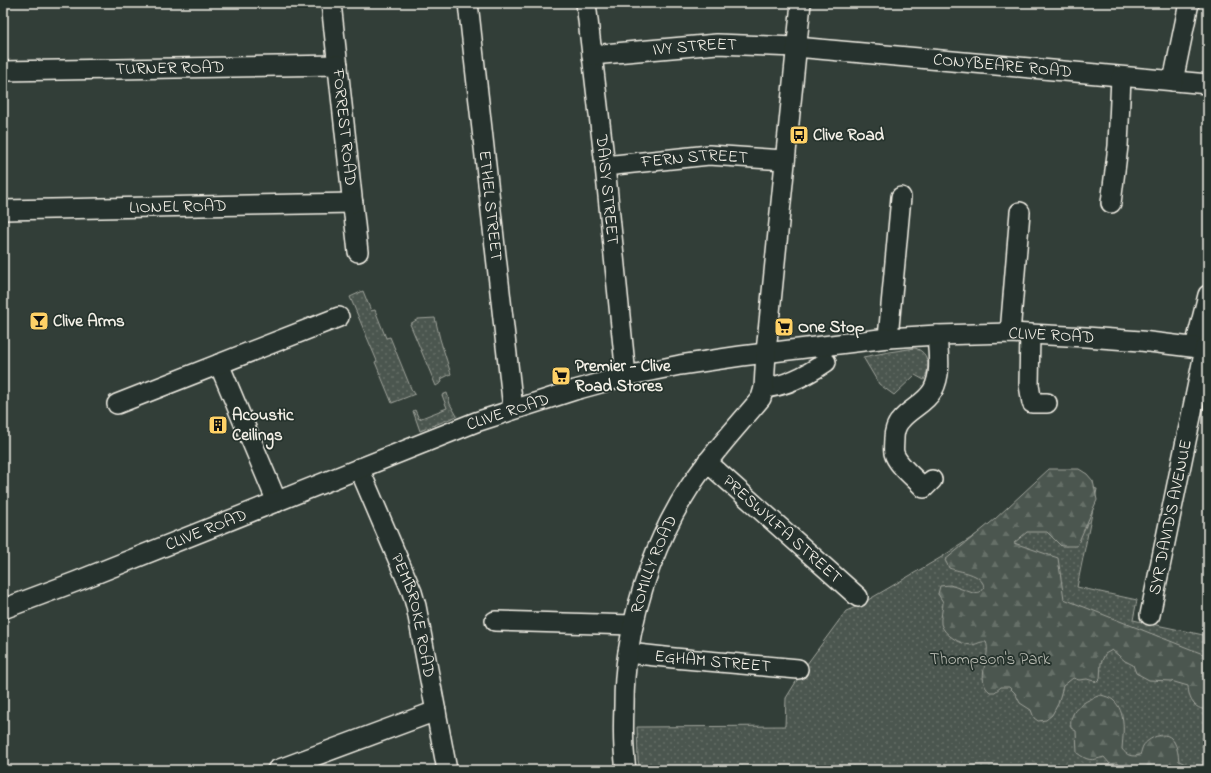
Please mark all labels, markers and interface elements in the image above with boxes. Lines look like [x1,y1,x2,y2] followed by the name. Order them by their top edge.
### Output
[651,31,737,62] street label: IVY STREET
[932,47,1073,84] street label: CONYBEARE ROAD
[115,55,225,81] street label: TURNER ROAD
[326,66,363,187] street label: FORREST ROAD
[813,123,885,148] place label: Clive Road
[788,124,810,146] bus stop icon: Clive Road
[589,132,625,246] street label: DAISY STREET
[639,142,749,175] street label: FERN STREET
[472,149,509,263] street label: ETHEL STREET
[129,193,227,220] street label: LIONEL ROAD
[53,309,125,334] place label: Clive Arms
[28,310,50,332] bar icon: Clive Arms
[798,315,864,340] place label: One Stop
[773,316,795,338] supermarket icon: One Stop
[1008,320,1095,350] street label: CLIVE ROAD
[575,354,672,399] place label: Premier - Clive Road Stores
[550,365,572,387] supermarket icon: Premier - Clive Road Stores
[462,387,552,437] street label: CLIVE ROAD
[232,403,294,450] place label: Acoustic Ceilings
[207,414,229,436] building icon: Acoustic Ceilings
[1142,437,1199,597] street label: SYR DAVID'S AVENUE
[717,469,848,590] street label: PRESWYLFA STREET
[162,502,251,557] street label: CLIVE ROAD
[624,511,684,616] street label: ROMILLY ROAD
[384,549,442,680] street label: PEMBROKE ROAD
[653,643,772,679] street label: EGHAM STREET
[930,647,1051,672] park label: Thompson's Park

